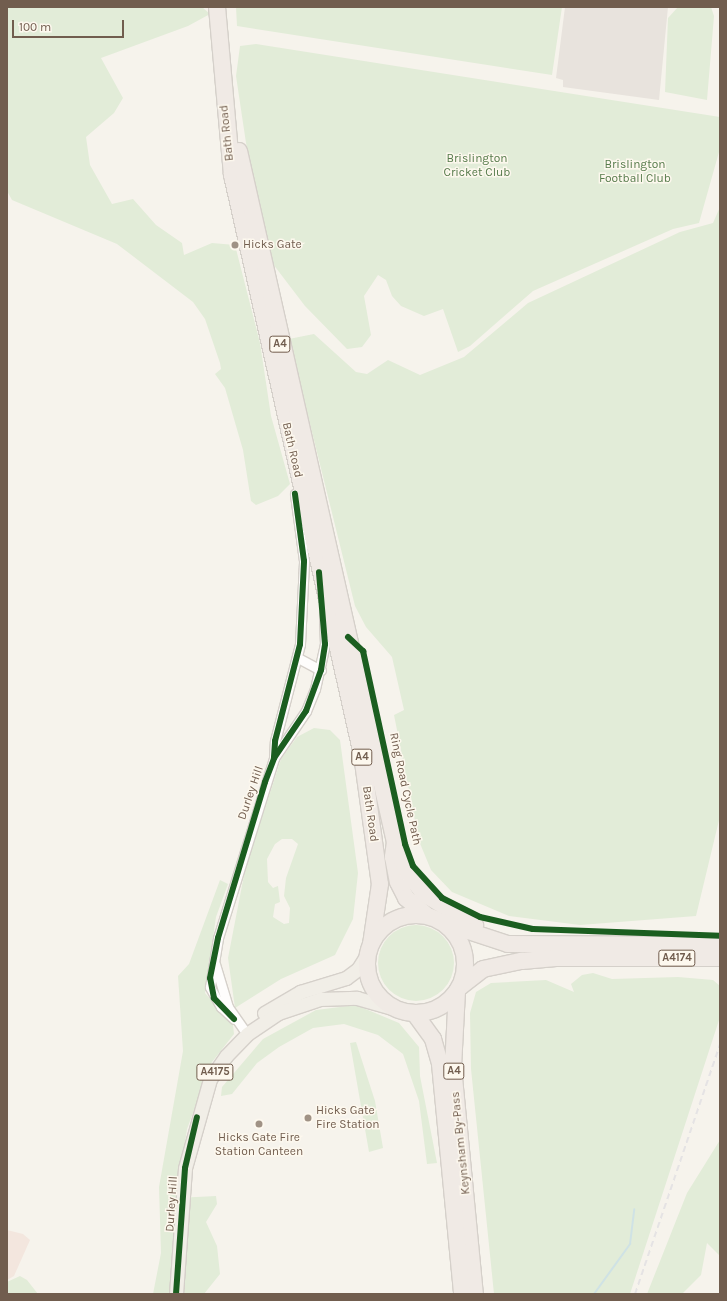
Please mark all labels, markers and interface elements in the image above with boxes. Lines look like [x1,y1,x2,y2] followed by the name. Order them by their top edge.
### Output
[14,12,126,38] scale bar
[19,20,51,34] text: 100 m
[217,104,237,162] street label: Bath Road
[444,152,510,180] park label: Brislington Cricket Club
[599,158,671,186] park label: Brislington Football Club
[243,238,302,252] place label: Hicks Gate
[230,240,240,250] marker: Hicks Gate
[269,335,291,353] road number: A4
[279,421,305,479] street label: Bath Road
[386,731,424,847] street label: Ring Road Cycle Path
[351,748,373,766] road number: A4
[235,764,267,822] street label: Durley Hill
[359,785,381,843] street label: Bath Road
[658,949,696,967] road number: A4174
[443,1062,465,1080] road number: A4
[196,1063,234,1081] road number: A4175
[448,1091,474,1195] street label: Keynsham By-Pass
[316,1104,379,1132] place label: Hicks Gate Fire Station
[303,1113,313,1123] marker: Hicks Gate Fire Station
[254,1119,264,1129] marker: Hicks Gate Fire Station Canteen
[215,1131,303,1159] place label: Hicks Gate Fire Station Canteen
[163,1176,181,1232] street label: Durley Hill

